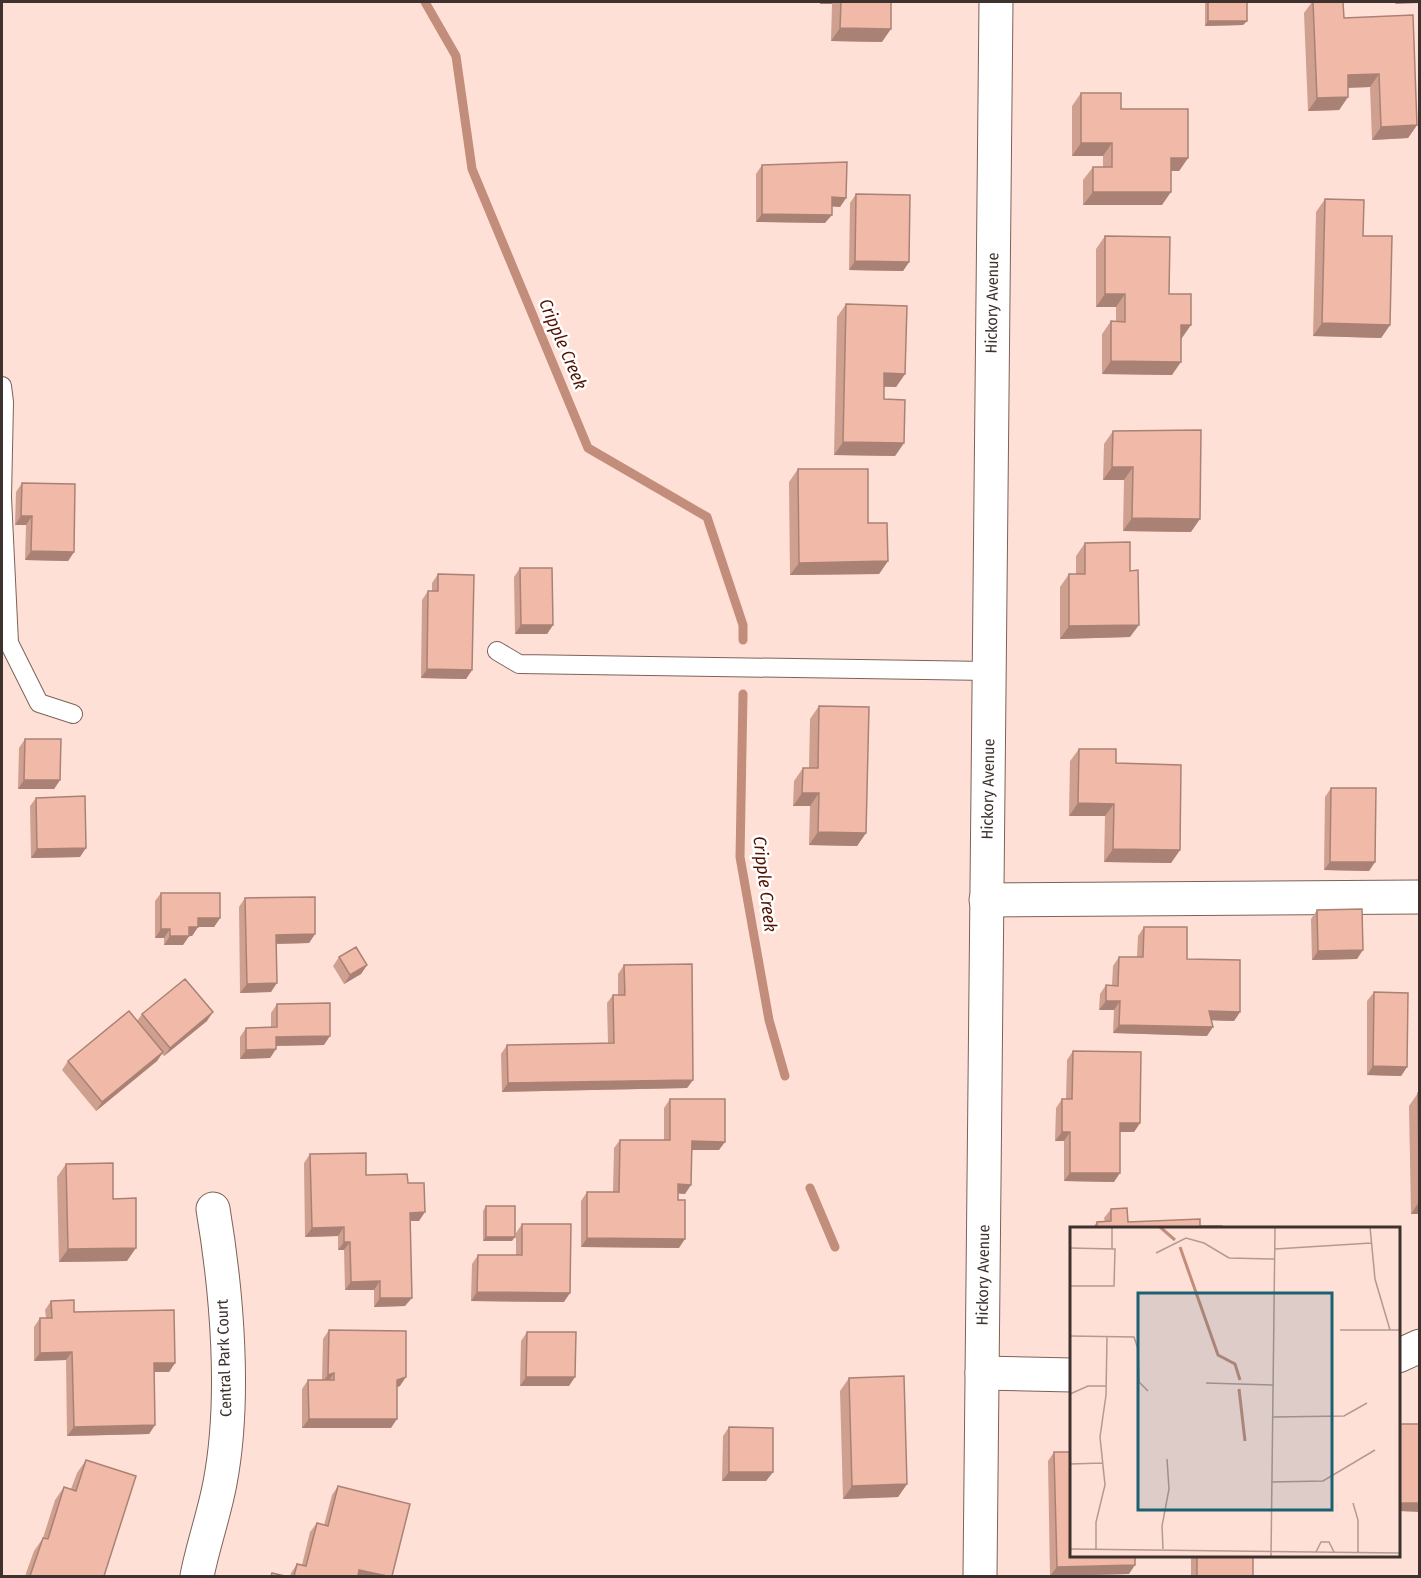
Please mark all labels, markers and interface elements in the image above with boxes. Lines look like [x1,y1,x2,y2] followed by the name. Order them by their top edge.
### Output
[982,252,1002,354] street label: Hickory Avenue
[534,295,592,393] water label: Cripple Creek
[978,738,998,840] street label: Hickory Avenue
[748,835,782,933] water label: Cripple Creek
[973,1224,993,1326] street label: Hickory Avenue
[1070,1227,1400,1557] inset map
[212,1298,236,1417] street label: Central Park Court

